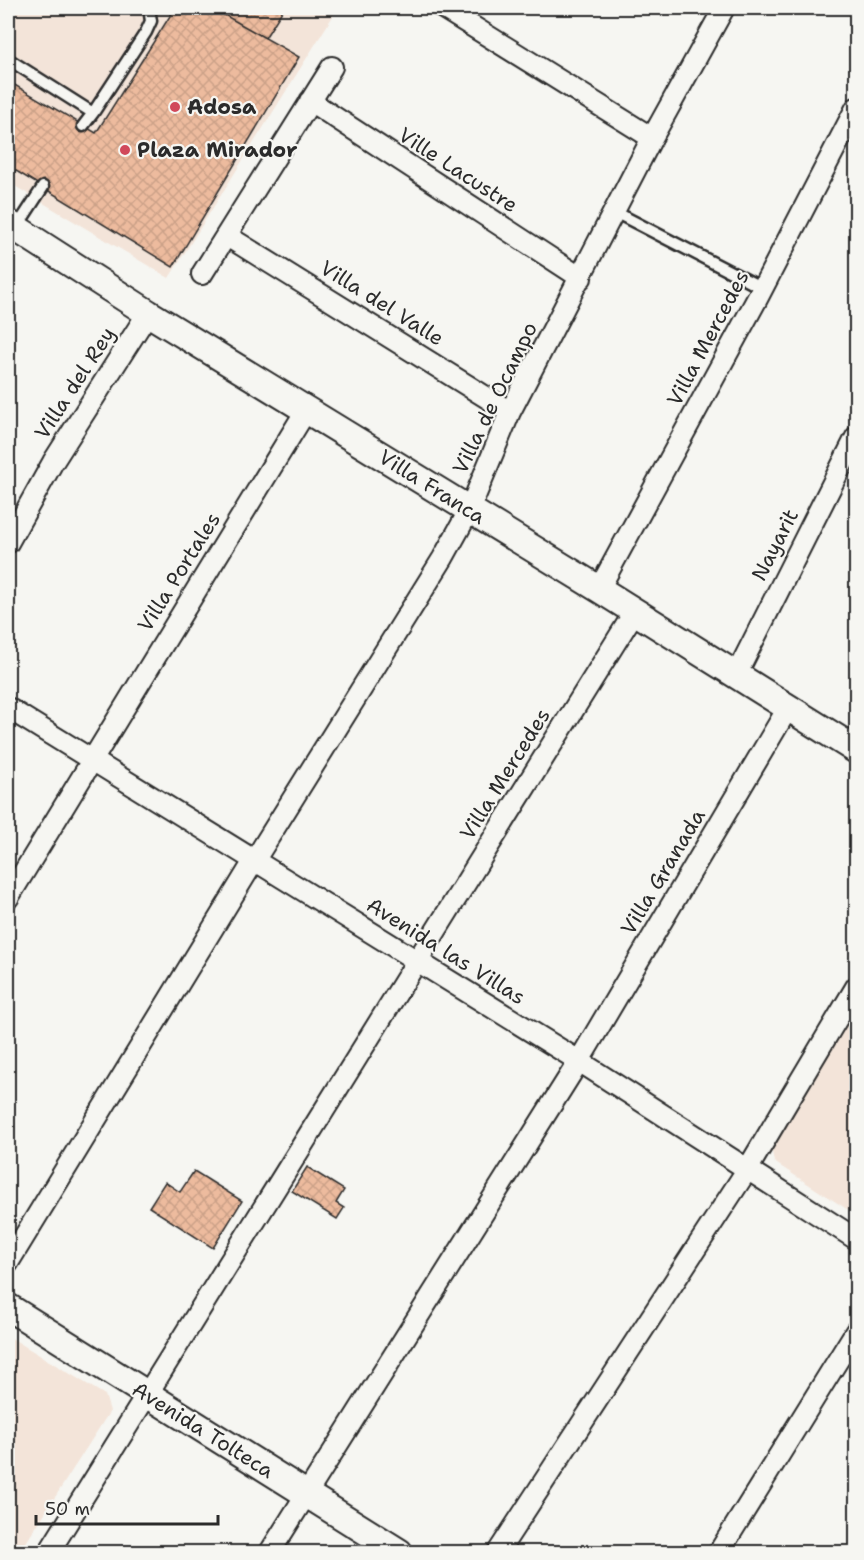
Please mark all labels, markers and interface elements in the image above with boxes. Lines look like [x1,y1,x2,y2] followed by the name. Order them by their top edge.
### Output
[187,93,257,121] place label: Adosa
[168,100,182,114] marker: Adosa
[393,121,523,219] street label: Ville Lacustre
[137,136,297,164] place label: Plaza Mirador
[118,143,132,157] marker: Plaza Mirador
[315,254,449,352] street label: Villa del Valle
[660,265,756,411] street label: Villa Mercedes
[446,317,544,479] street label: Villa de Ocampo
[28,321,122,445] street label: Villa del Rey
[373,443,491,531] street label: Villa Franca
[745,504,805,586] street label: Nayarit
[131,507,227,637] street label: Villa Portales
[453,703,557,845] street label: Villa Mercedes
[614,804,712,940] street label: Villa Granada
[361,891,531,1011] street label: Avenida las Villas
[127,1375,279,1485] street label: Avenida Tolteca
[36,1488,218,1526] scale bar
[45,1497,90,1521] text: 50 m

